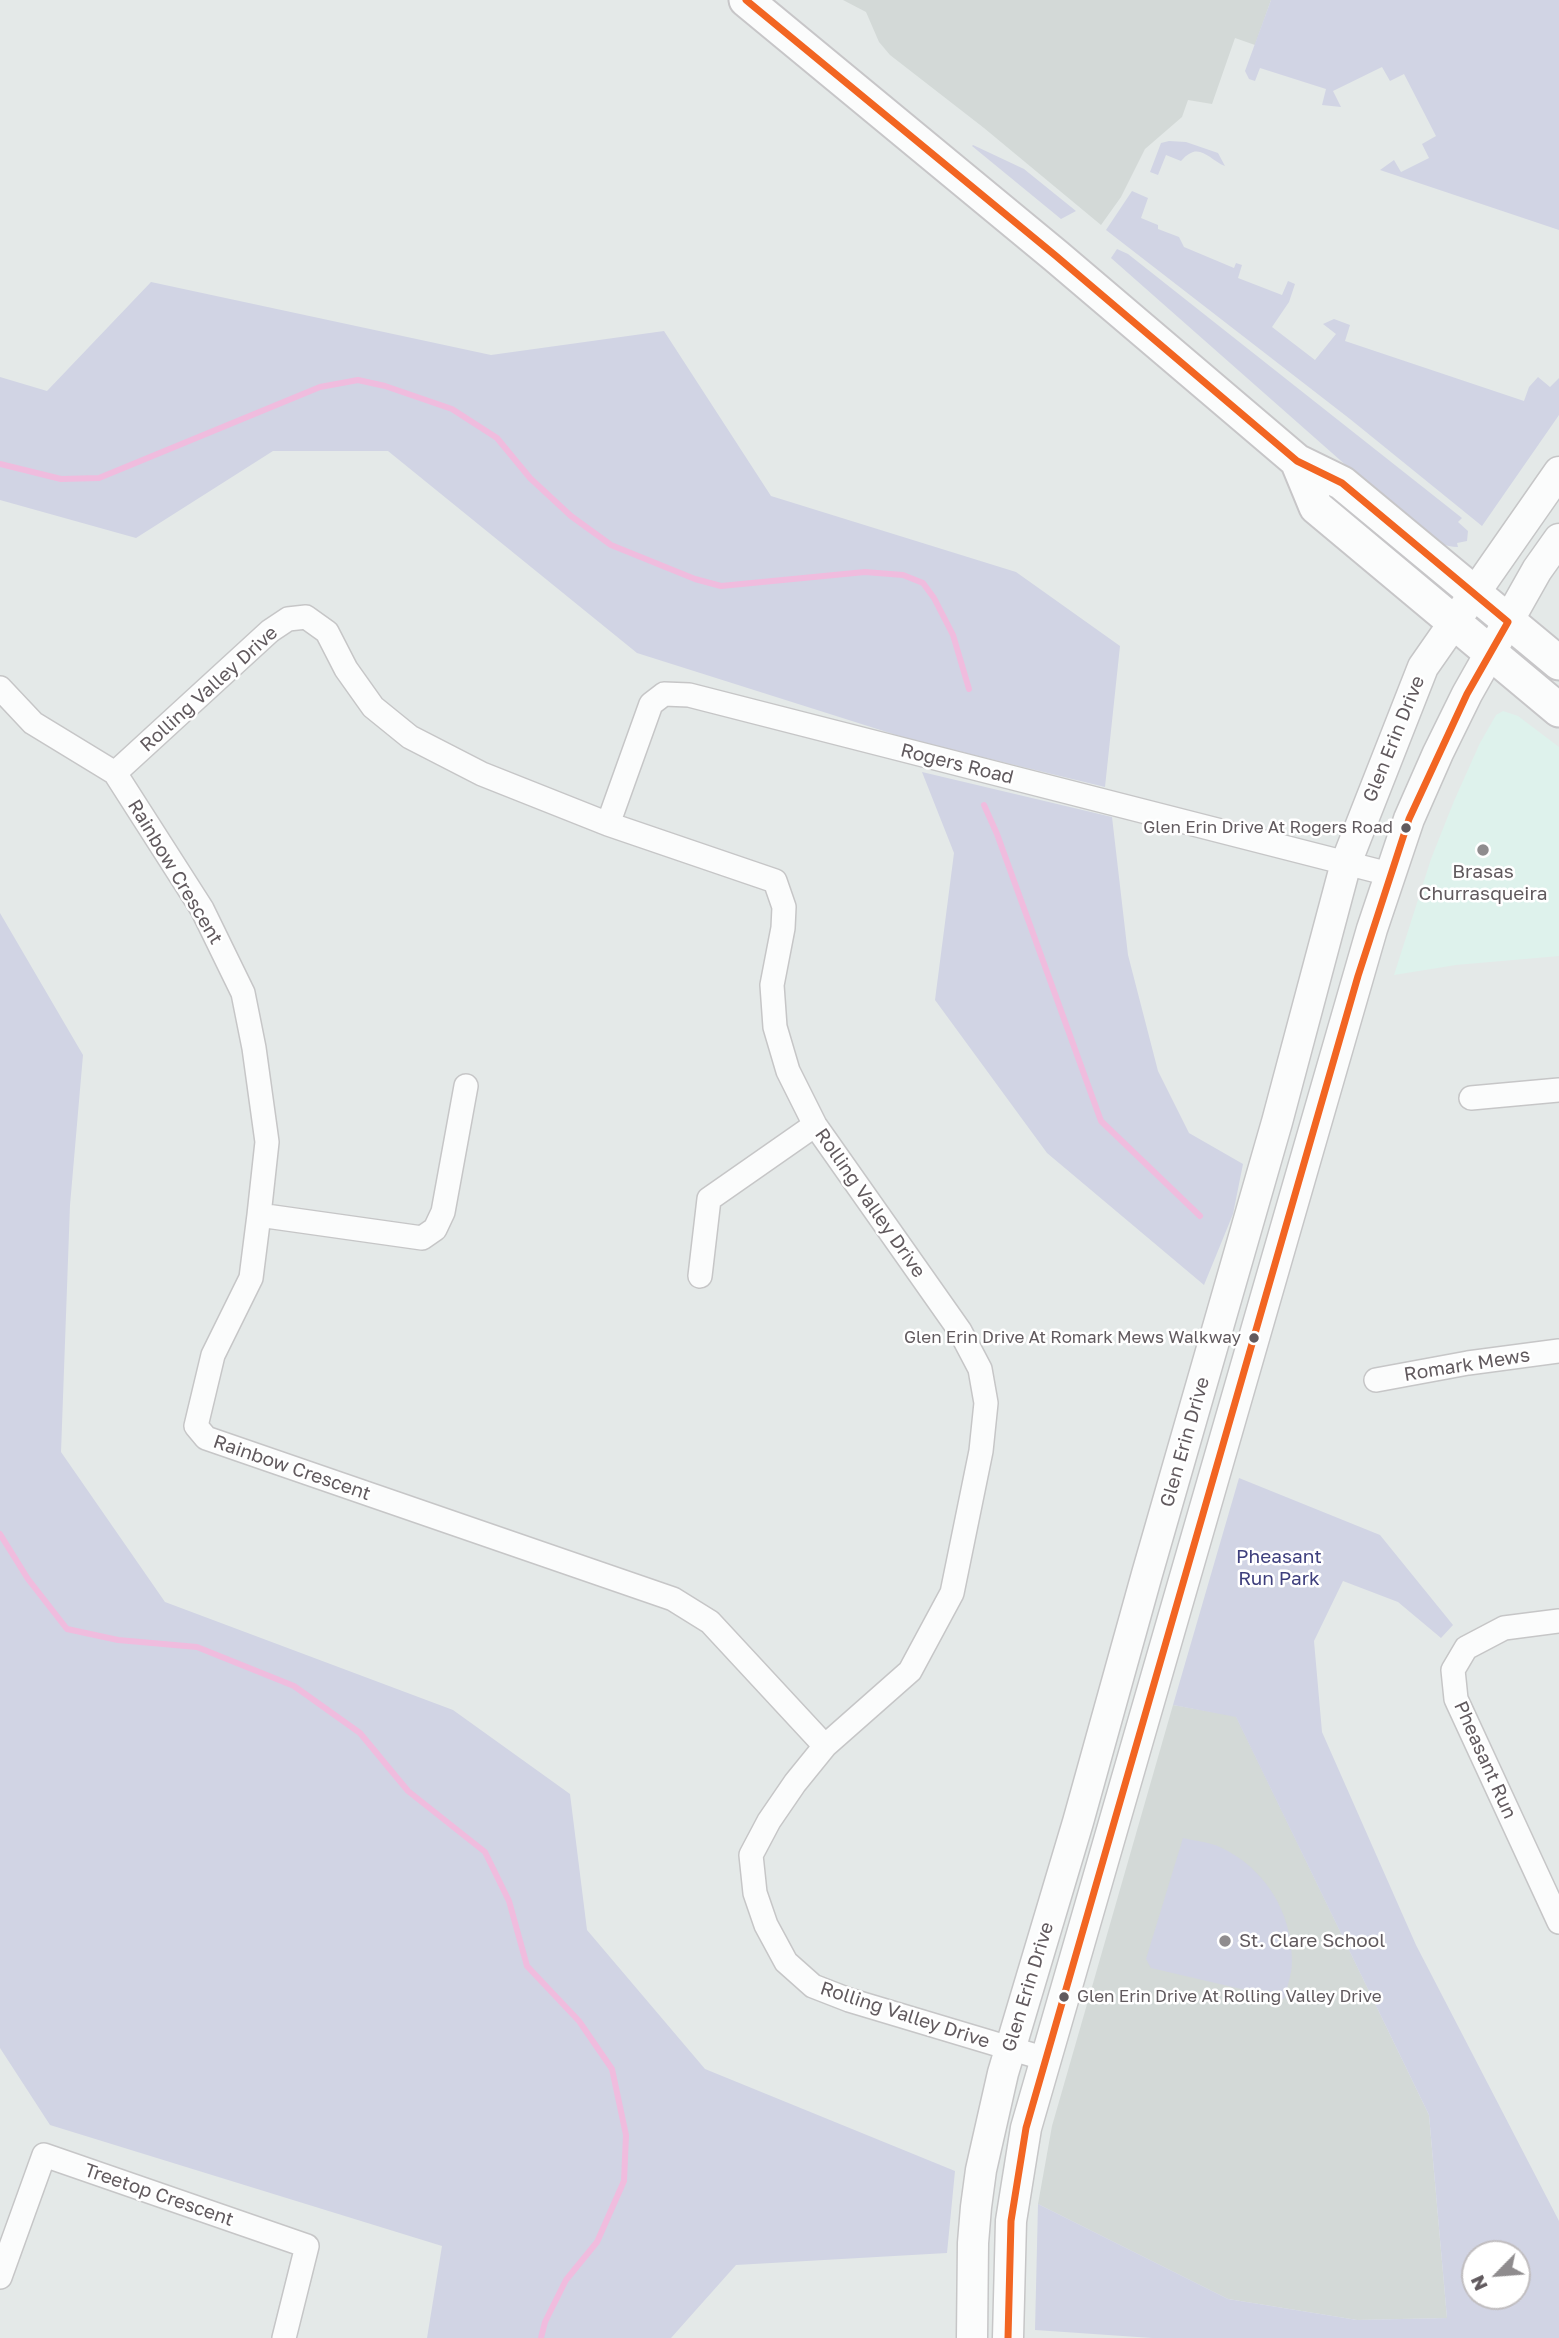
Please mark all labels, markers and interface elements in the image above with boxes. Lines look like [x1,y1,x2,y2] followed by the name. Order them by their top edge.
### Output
[136,621,282,757] street label: Rolling Valley Drive
[1358,672,1430,806] street label: Glen Erin Drive
[898,739,1016,789] street label: Rogers Road
[123,795,227,949] street label: Rainbow Crescent
[1143,818,1393,838] place label: Glen Erin Drive At Rogers Road
[1399,821,1413,835] marker: Glen Erin Drive At Rogers Road
[1475,842,1491,858] marker: Brasas Churrasqueira
[1419,861,1547,905] place label: Brasas Churrasqueira
[810,1124,930,1282] street label: Rolling Valley Drive
[904,1328,1241,1348] place label: Glen Erin Drive At Romark Mews Walkway
[1247,1331,1261,1345] marker: Glen Erin Drive At Romark Mews Walkway
[1402,1344,1532,1386] street label: Romark Mews
[1156,1374,1214,1510] street label: Glen Erin Drive
[210,1430,374,1506] street label: Rainbow Crescent
[1236,1546,1322,1590] park label: Pheasant Run Park
[1449,1698,1521,1822] street label: Pheasant Run
[997,1919,1059,2055] street label: Glen Erin Drive
[1239,1930,1385,1952] place label: St. Clare School
[1217,1933,1233,1949] marker: St. Clare School
[817,1977,993,2053] street label: Rolling Valley Drive
[1077,1987,1382,2007] place label: Glen Erin Drive At Rolling Valley Drive
[1057,1990,1071,2004] marker: Glen Erin Drive At Rolling Valley Drive
[81,2159,237,2231] street label: Treetop Crescent
[1461,2240,1531,2310] north arrow
[1465,2272,1492,2295] text: N

